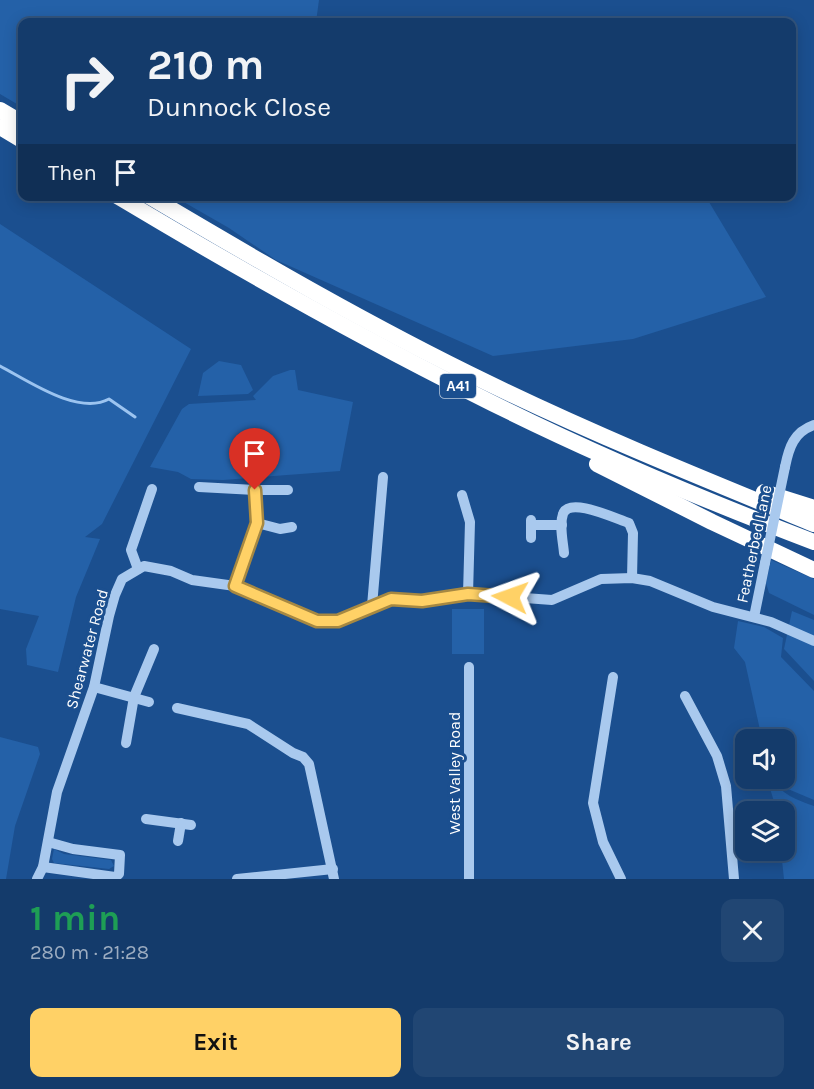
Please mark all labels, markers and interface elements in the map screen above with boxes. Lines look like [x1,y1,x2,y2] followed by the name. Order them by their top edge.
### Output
[147,40,264,90] text: 210 m
[48,42,126,120] icon: right
[147,91,331,123] text: Dunnock Close
[109,156,142,189] icon: arrive
[48,160,97,186] text: Then
[440,374,476,398] road number: A41
[229,428,280,490] pin
[238,437,271,470] icon: arrive
[732,483,776,605] street label: Featherbed Lane
[478,565,542,629] position arrow
[62,587,112,711] street label: Shearwater Road
[445,712,464,834] street label: West Valley Road
[735,729,795,861] map controls
[735,729,795,789] button: sound
[735,801,795,861] button: layers
[30,897,120,939] text: 1 min
[721,899,784,962] button: close
[30,941,149,964] text: 280 m · 21:28
[30,1008,401,1077] button: Exit
[413,1008,784,1077] button: Share

